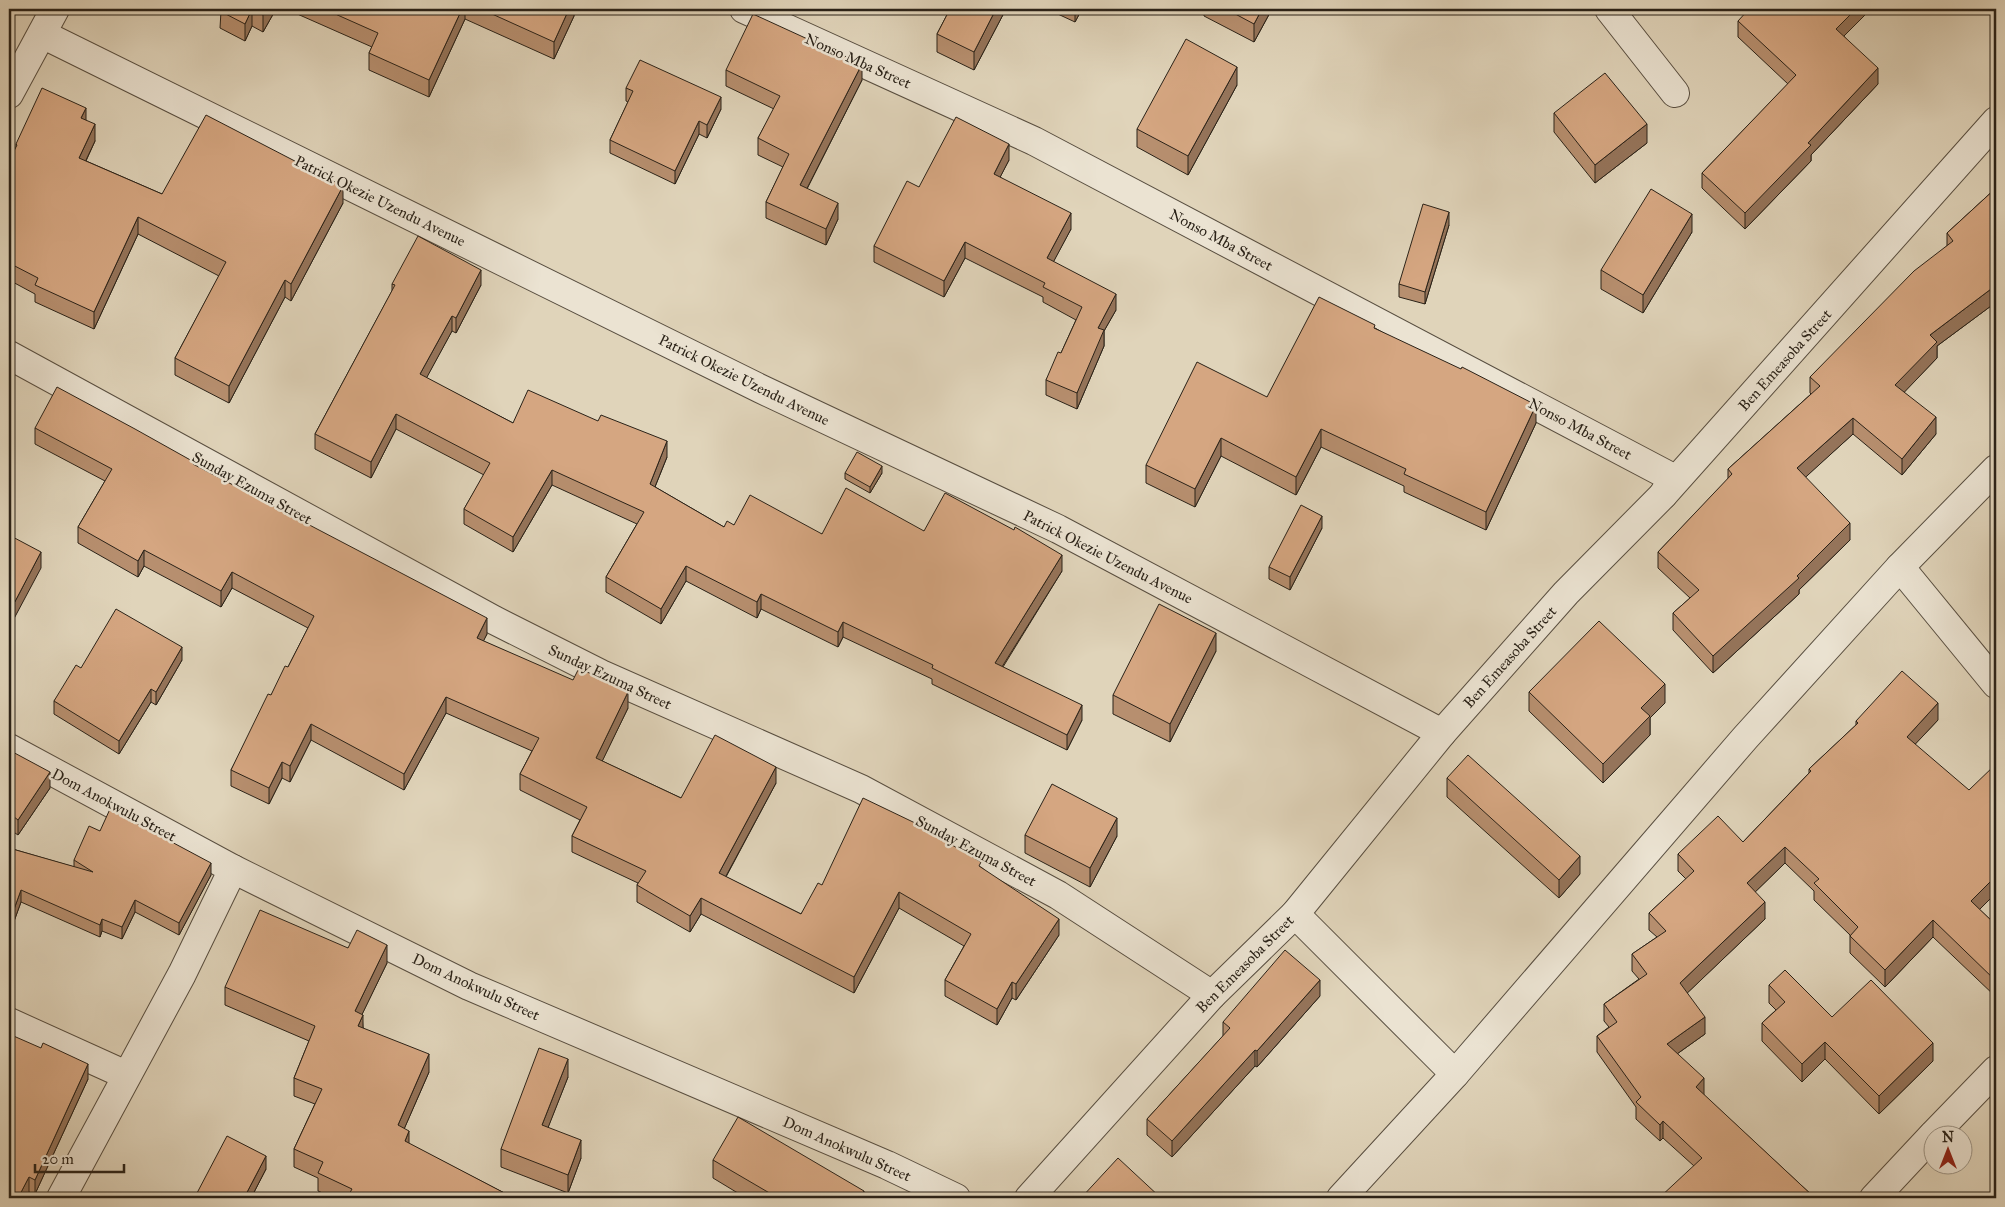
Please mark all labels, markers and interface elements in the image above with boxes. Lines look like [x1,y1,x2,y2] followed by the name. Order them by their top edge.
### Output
[802,30,914,93] street label: Nonso Mba Street
[292,152,468,250] street label: Patrick Okezie Uzendu Avenue
[1166,205,1276,275] street label: Nonso Mba Street
[1735,305,1836,415] street label: Ben Emeasoba Street
[656,331,832,429] street label: Patrick Okezie Uzendu Avenue
[1525,394,1635,464] street label: Nonso Mba Street
[189,448,315,529] street label: Sunday Ezuma Street
[1020,506,1196,608] street label: Patrick Okezie Uzendu Avenue
[1460,602,1561,712] street label: Ben Emeasoba Street
[546,641,675,714] street label: Sunday Ezuma Street
[49,765,180,846] street label: Dom Anokwulu Street
[913,812,1040,891] street label: Sunday Ezuma Street
[1192,911,1298,1017] street label: Ben Emeasoba Street
[410,950,543,1025] street label: Dom Anokwulu Street
[780,1113,914,1186] street label: Dom Anokwulu Street
[1922,1124,1972,1174] north arrow
[1942,1129,1954,1146] text: N
[35,1142,124,1174] scale bar
[42,1150,74,1168] text: 20 m

